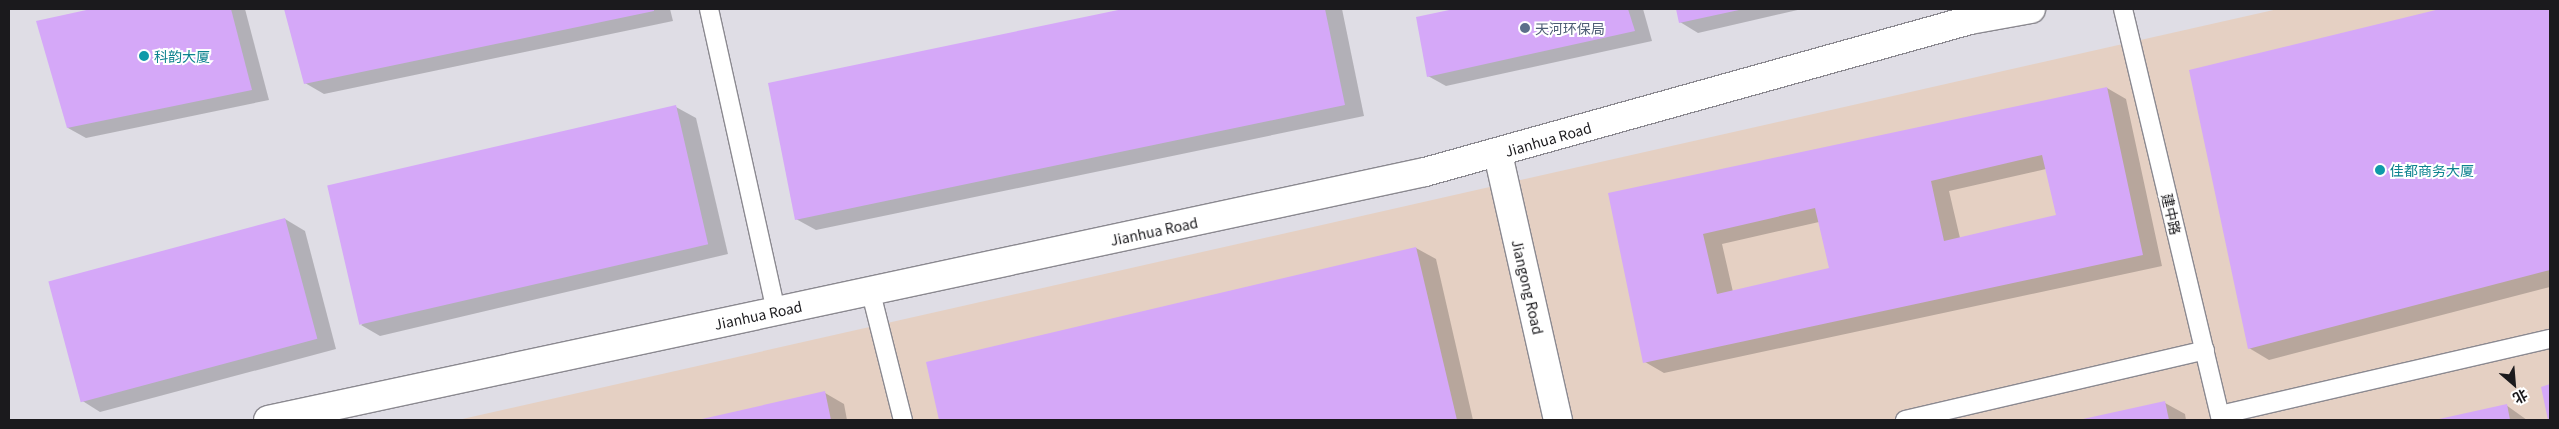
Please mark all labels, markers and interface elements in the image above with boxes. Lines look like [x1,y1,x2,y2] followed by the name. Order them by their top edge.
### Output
[1535,20,1605,36] place label: 天河环保局
[1519,22,1531,34] marker: 天河环保局
[154,48,210,64] place label: 科韵大厦
[138,50,150,62] marker: 科韵大厦
[1503,119,1593,159] street label: Jianhua Road
[2390,162,2474,178] place label: 佳都商务大厦
[2374,164,2386,176] marker: 佳都商务大厦
[2159,192,2185,236] street label: 建中路
[1109,214,1199,248] street label: Jianhua Road
[1509,238,1547,336] street label: Jiangong Road
[713,298,803,332] street label: Jianhua Road
[2489,359,2539,409] north arrow
[2510,385,2532,409] text: 北

